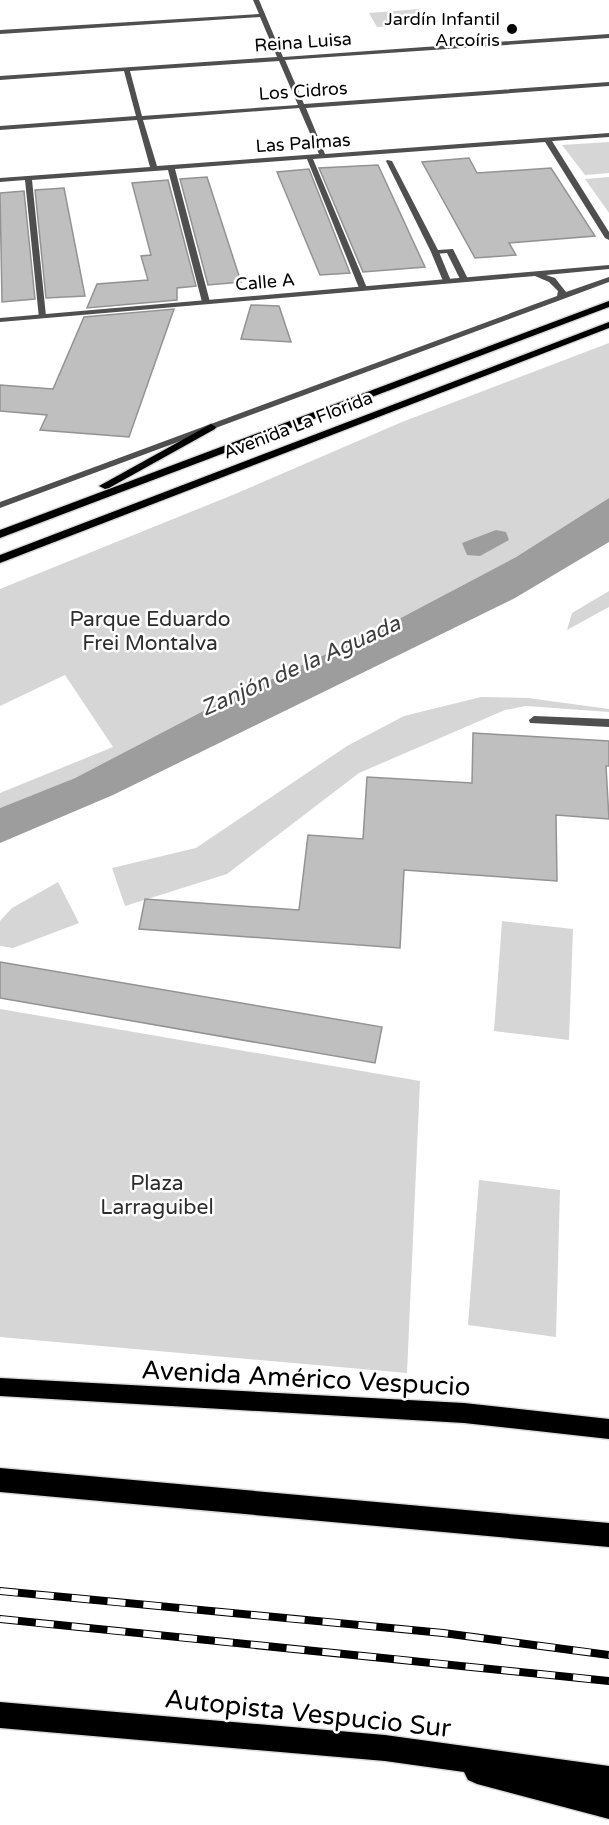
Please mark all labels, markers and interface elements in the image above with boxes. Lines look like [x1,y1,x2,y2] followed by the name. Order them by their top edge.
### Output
[384,8,500,51] place label: Jardín Infantil Arcoíris
[505,22,519,36] marker: Jardín Infantil Arcoíris
[253,28,353,56] street label: Reina Luisa
[258,77,348,105] street label: Los Cidros
[255,129,351,157] street label: Las Palmas
[234,268,296,296] street label: Calle A
[220,386,376,464] street label: Avenida La Florida
[69,607,231,656] park label: Parque Eduardo Frei Montalva
[197,610,405,722] water label: Zanjón de la Aguada
[100,1171,214,1220] park label: Plaza Larraguibel
[141,1354,471,1403] street label: Avenida Américo Vespucio
[163,1683,453,1744] street label: Autopista Vespucio Sur

